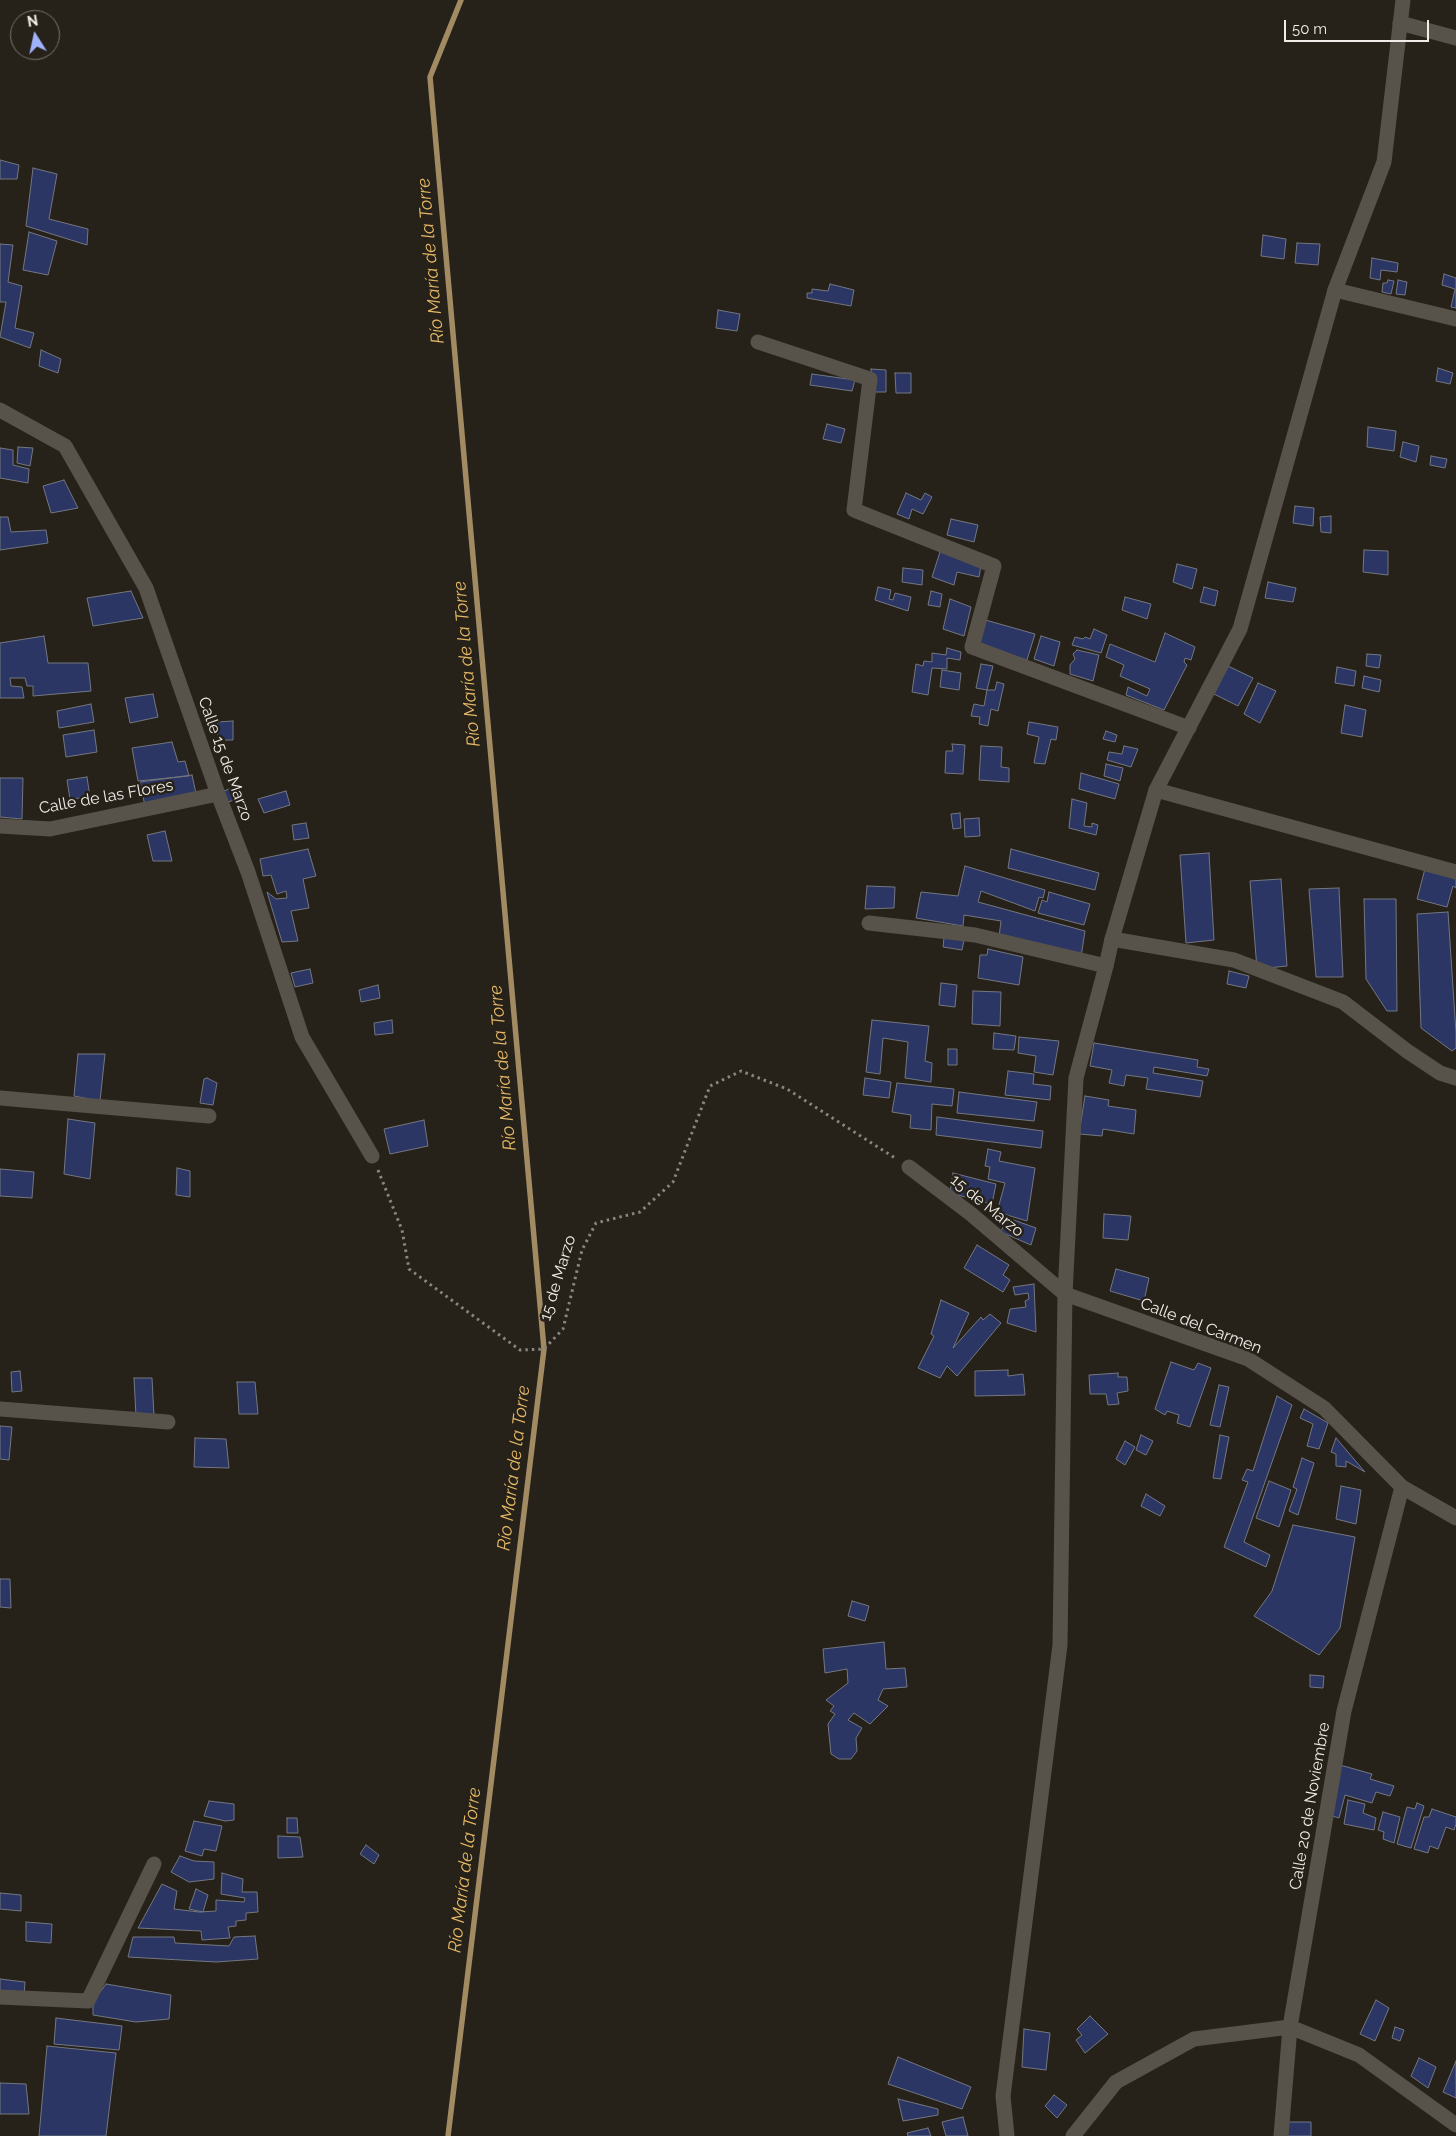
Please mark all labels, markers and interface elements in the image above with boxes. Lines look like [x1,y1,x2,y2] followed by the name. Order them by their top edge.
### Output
[10,10,60,60] north arrow
[1286,10,1431,42] scale bar
[26,12,39,30] text: N
[1292,20,1327,38] text: 50 m
[413,177,449,345] water label: Río María de la Torre
[449,580,485,748] water label: Río María de la Torre
[194,694,256,824] street label: Calle 15 de Marzo
[37,776,175,818] street label: Calle de las Flores
[485,984,521,1152] water label: Río María de la Torre
[947,1171,1027,1241] street label: 15 de Marzo
[536,1233,580,1323] street label: 15 de Marzo
[1138,1294,1264,1358] street label: Calle del Carmen
[493,1384,535,1552] water label: Río María de la Torre
[1286,1721,1334,1891] street label: Calle 20 de Noviembre
[444,1786,486,1954] water label: Río María de la Torre

